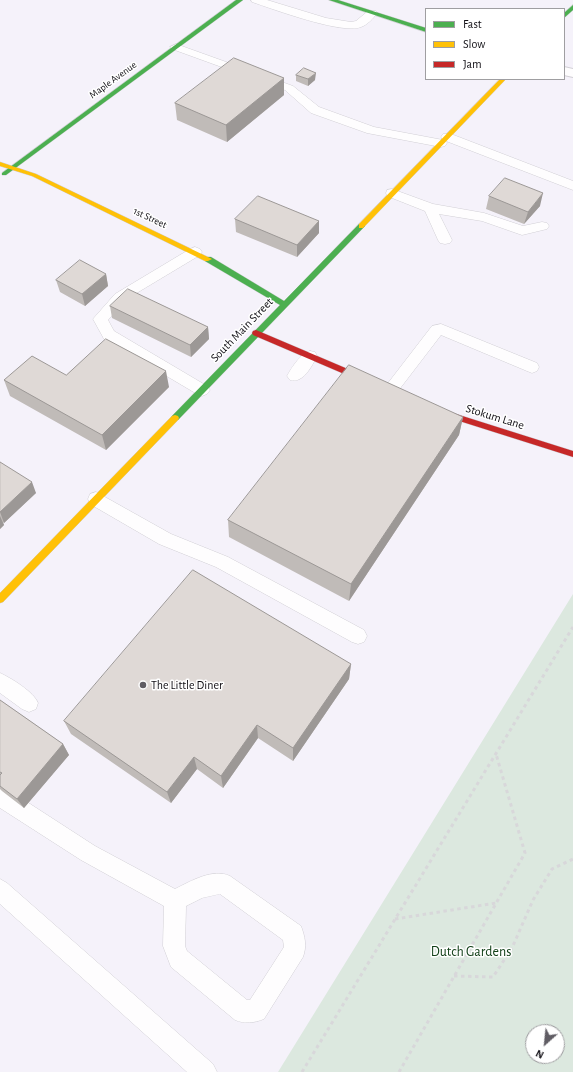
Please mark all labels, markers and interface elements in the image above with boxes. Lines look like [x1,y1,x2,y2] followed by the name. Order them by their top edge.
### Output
[425,8,565,80] legend
[463,18,482,30] text: Fast
[463,38,485,50] text: Slow
[463,58,482,70] text: Jam
[87,59,139,101] street label: Maple Avenue
[131,205,169,231] street label: 1st Street
[208,295,276,365] street label: South Main Street
[464,401,526,433] street label: Stokum Lane
[151,678,223,692] place label: The Little Diner
[138,680,148,690] marker: The Little Diner
[431,944,511,960] park label: Dutch Gardens
[525,1024,565,1064] north arrow
[534,1048,546,1061] text: N

